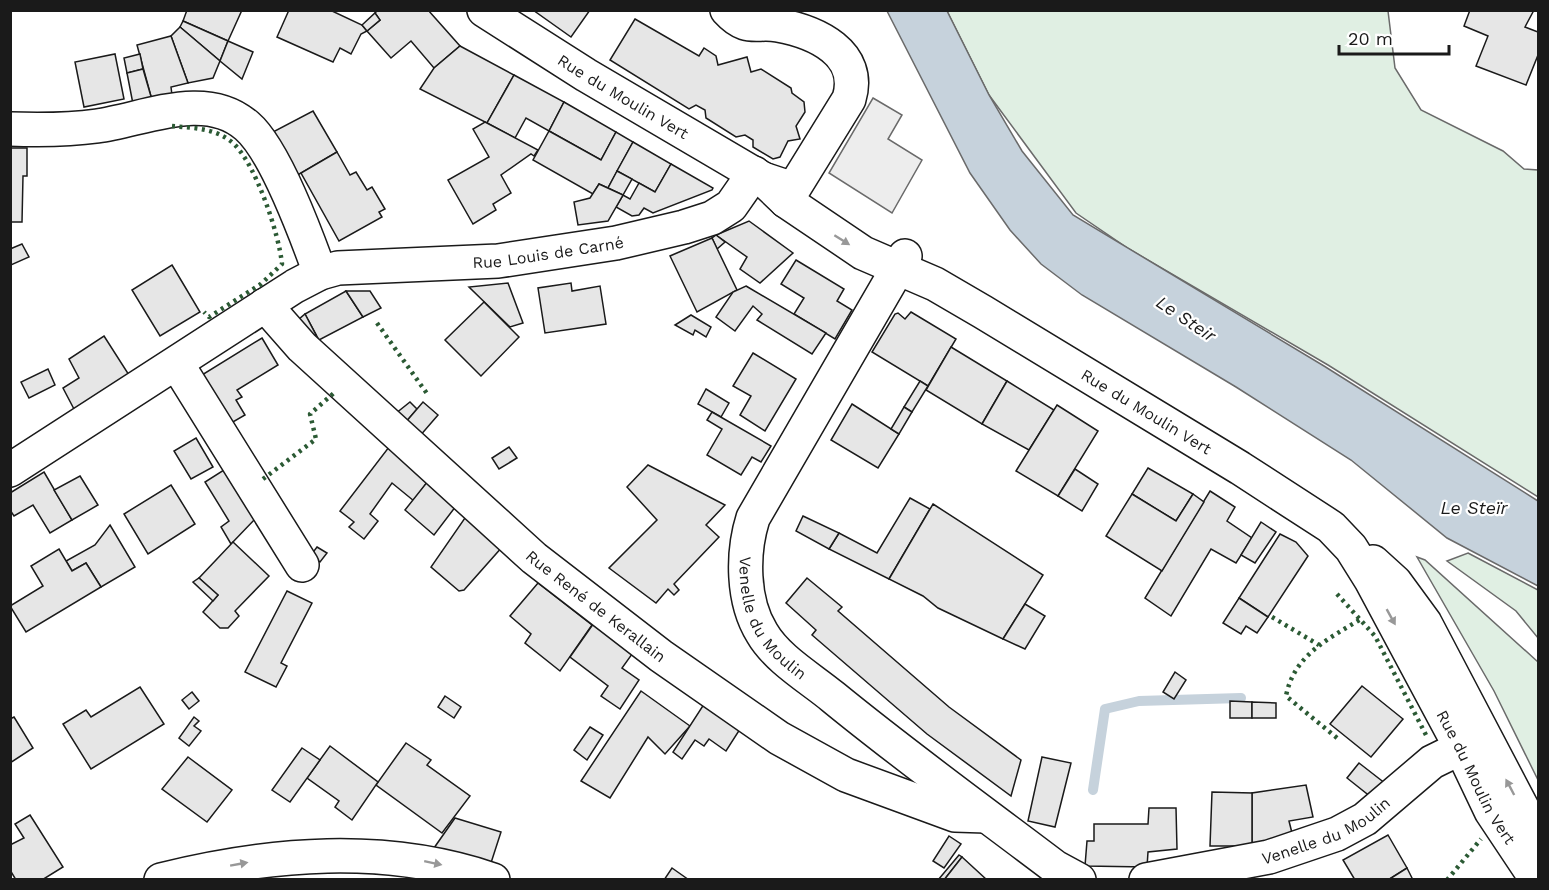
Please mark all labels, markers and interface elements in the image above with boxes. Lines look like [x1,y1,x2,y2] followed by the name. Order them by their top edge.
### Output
[1339,18,1448,56] scale bar
[1348,28,1393,49] text: 20 m
[554,50,692,143] street label: Rue du Moulin Vert
[472,232,626,272] street label: Rue Louis de Carné
[834,234,851,245] one-way arrow
[1153,291,1221,347] water label: Le Steir
[1078,365,1215,459] street label: Rue du Moulin Vert
[1440,497,1509,518] water label: Le Steïr
[522,546,669,666] street label: Rue René de Kerallain
[736,556,810,683] street label: Venelle du Moulin
[1386,609,1396,626] one-way arrow
[1433,707,1520,848] street label: Rue du Moulin Vert
[1505,778,1515,795] one-way arrow
[1260,793,1394,868] street label: Venelle du Moulin
[230,859,249,868] one-way arrow
[424,859,443,868] one-way arrow

